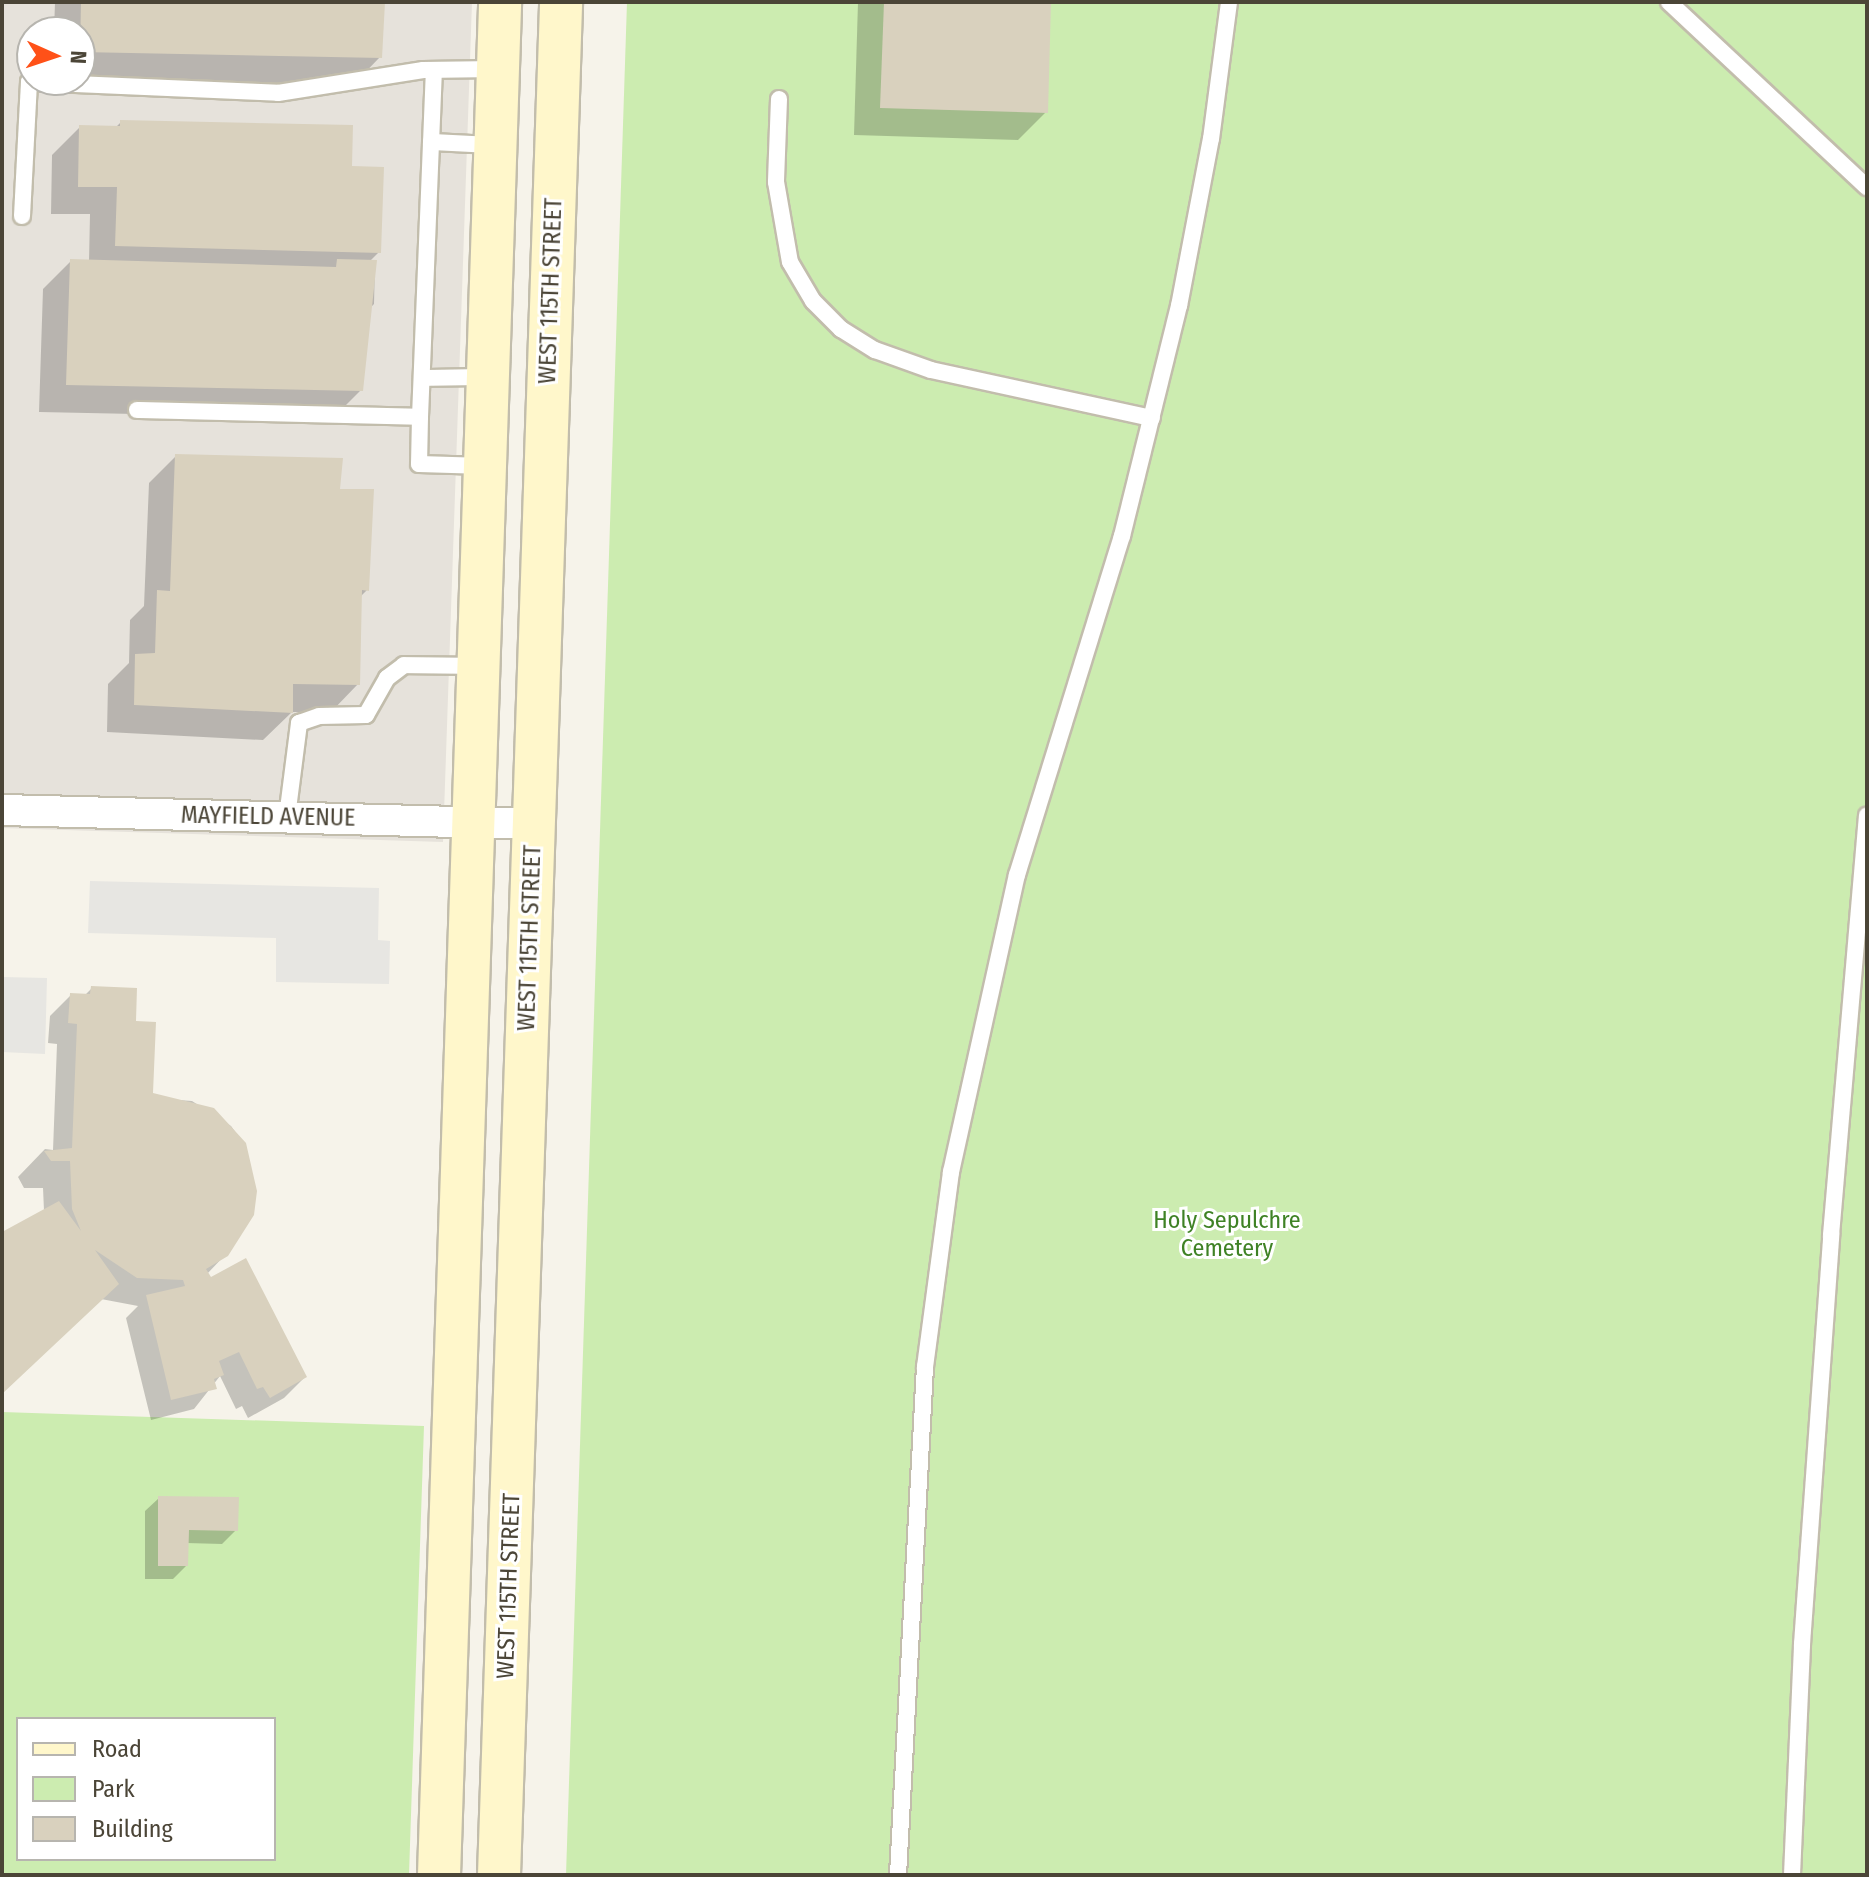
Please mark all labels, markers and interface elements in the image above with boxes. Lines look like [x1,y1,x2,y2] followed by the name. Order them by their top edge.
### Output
[16,16,96,96] north arrow
[65,50,92,64] text: N
[533,198,569,384] street label: WEST 115TH STREET
[181,801,355,833] street label: MAYFIELD AVENUE
[512,845,548,1031] street label: WEST 115TH STREET
[1153,1207,1301,1263] park label: Holy Sepulchre Cemetery
[491,1493,527,1679] street label: WEST 115TH STREET
[16,1717,276,1861] legend
[92,1735,142,1763] text: Road
[92,1775,135,1803] text: Park
[92,1815,173,1843] text: Building

